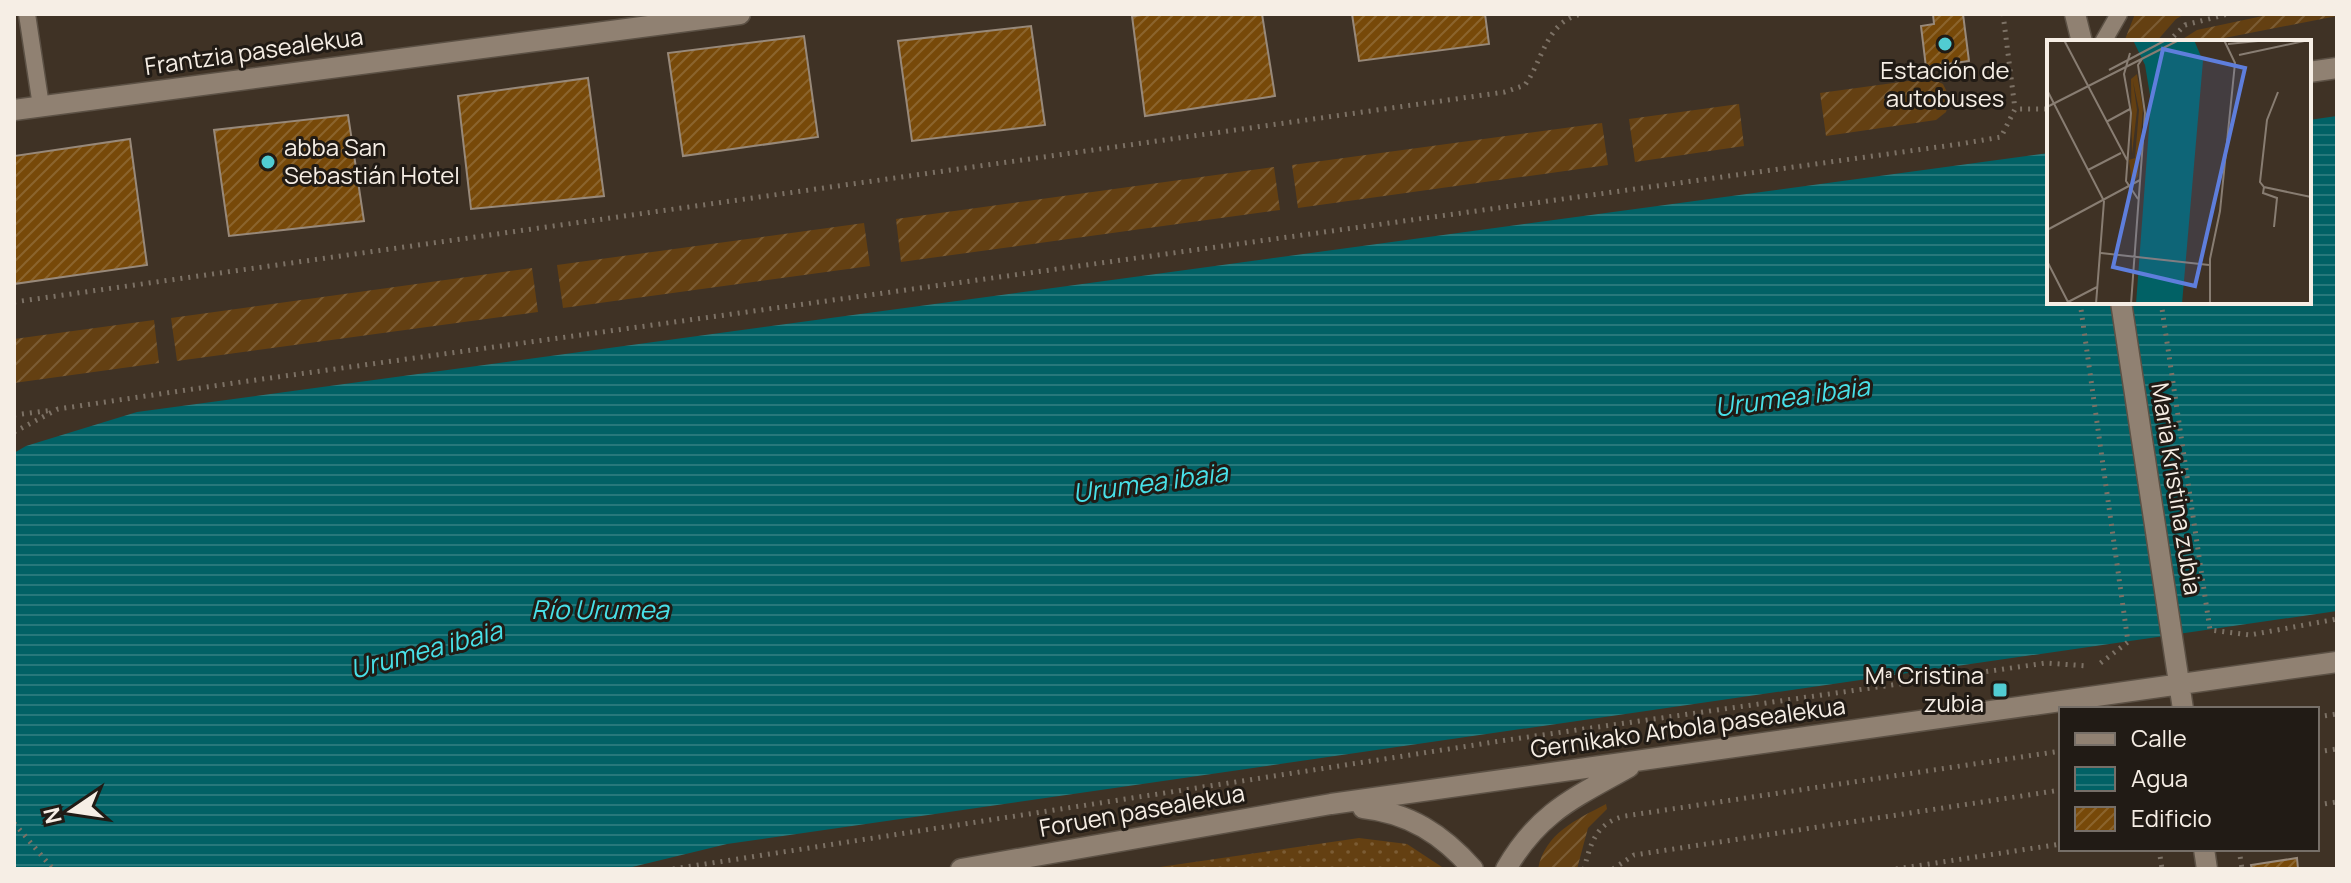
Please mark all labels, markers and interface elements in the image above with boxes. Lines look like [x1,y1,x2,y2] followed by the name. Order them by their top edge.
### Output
[142,19,365,82] street label: Frantzia pasealekua
[1936,35,1954,53] marker: Estación de autobuses
[2047,40,2311,304] inset map
[1880,53,2010,114] place label: Estación de autobuses
[284,130,460,191] place label: abba San Sebastián Hotel
[259,153,277,171] marker: abba San Sebastián Hotel
[1712,367,1873,425] water label: Urumea ibaia
[2144,380,2211,597] street label: Maria Kristina zubia
[1070,453,1231,511] water label: Urumea ibaia
[531,591,670,627] water label: Río Urumea
[346,611,507,687] water label: Urumea ibaia
[1865,658,1984,719] place label: Mª Cristina zubia
[1991,681,2009,699] marker: Mª Cristina zubia
[1528,688,1847,765] street label: Gernikako Arbola pasealekua
[2059,707,2319,851] legend
[2131,721,2187,754] text: Calle
[2131,761,2188,794] text: Agua
[32,771,112,851] north arrow
[1036,775,1247,844] street label: Foruen pasealekua
[2131,801,2212,834] text: Edificio
[36,804,69,827] text: N

